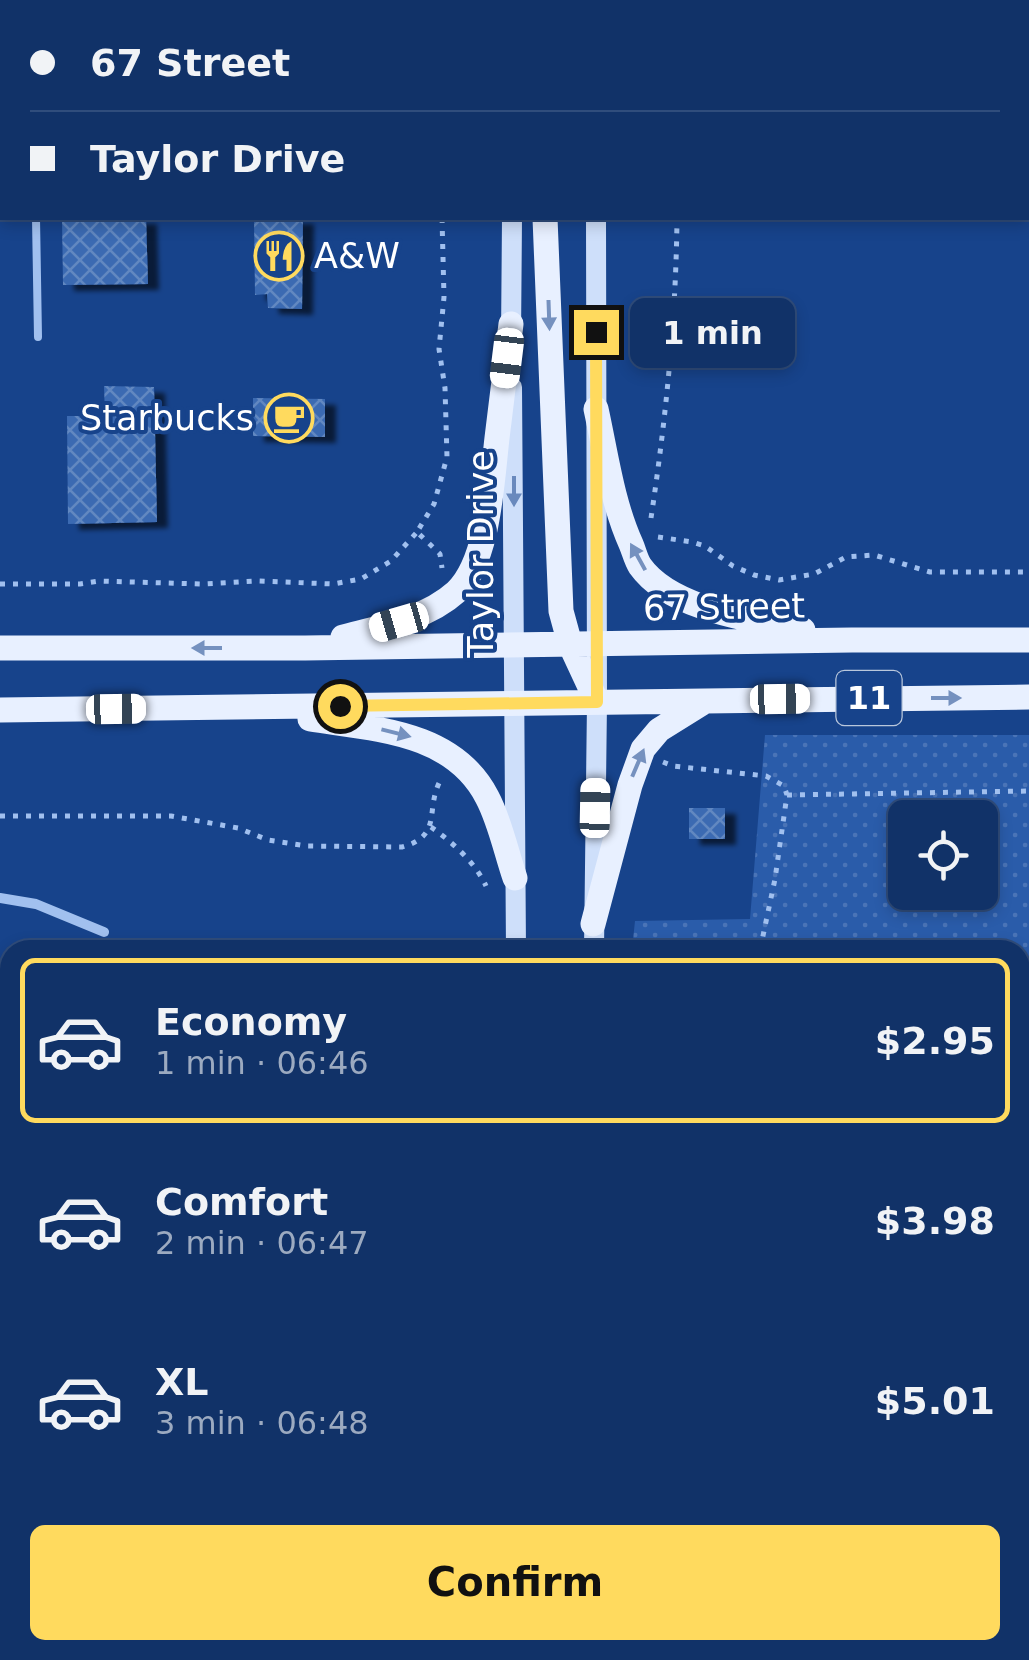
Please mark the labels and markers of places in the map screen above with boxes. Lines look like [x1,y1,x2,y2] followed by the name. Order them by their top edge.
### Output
[253,230,305,282] restaurant icon: A&W
[314,236,400,276] place label: A&W
[263,392,315,444] cafe icon: Starbucks
[80,398,254,438] place label: Starbucks

